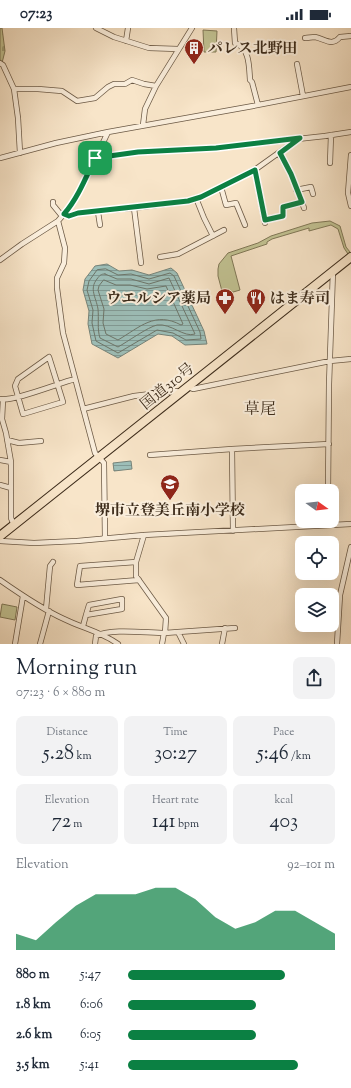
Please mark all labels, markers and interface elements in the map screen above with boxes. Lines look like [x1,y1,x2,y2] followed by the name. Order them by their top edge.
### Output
[20,4,52,25] text: 07:23
[183,37,205,65] building icon: パレス北野田
[208,39,298,60] place label: パレス北野田
[78,141,112,175] pin
[84,147,106,169] icon: arrive
[214,287,236,315] pharmacy icon: ウエルシア薬局
[245,287,267,315] restaurant icon: はま寿司
[106,289,211,310] place label: ウエルシア薬局
[270,289,330,310] place label: はま寿司
[136,359,199,415] street label: 国道310号
[244,399,276,422] district label: 草尾
[159,473,181,501] school or university icon: 堺市立登美丘南小学校
[295,484,339,528] north arrow
[295,484,339,632] map controls
[95,501,245,522] place label: 堺市立登美丘南小学校
[295,536,339,580] button: locate
[295,588,339,632] button: layers
[16,653,138,685] text: Morning run
[293,657,335,699] button: share
[16,684,105,702] text: 07:23 · 6 × 880 m
[46,724,88,740] text: Distance
[163,724,188,740] text: Time
[273,724,294,740] text: Pace
[43,740,74,769] text: 5.28
[154,740,197,769] text: 30:27
[257,740,289,769] text: 5:46
[74,748,92,764] text: km
[289,748,311,764] text: /km
[45,792,89,808] text: Elevation
[152,792,199,808] text: Heart rate
[274,792,293,808] text: kcal
[52,808,71,837] text: 72
[152,808,176,837] text: 141
[270,808,298,837] text: 403
[71,816,82,832] text: m
[176,816,199,832] text: bpm
[16,856,69,874] text: Elevation
[287,856,335,874] text: 92–101 m
[16,966,49,984] text: 880 m
[80,966,101,984] text: 5:47
[16,996,51,1014] text: 1.8 km
[80,996,103,1014] text: 6:06
[16,1026,52,1044] text: 2.6 km
[80,1026,101,1044] text: 6:05
[16,1056,50,1074] text: 3.5 km
[80,1056,99,1074] text: 5:41

